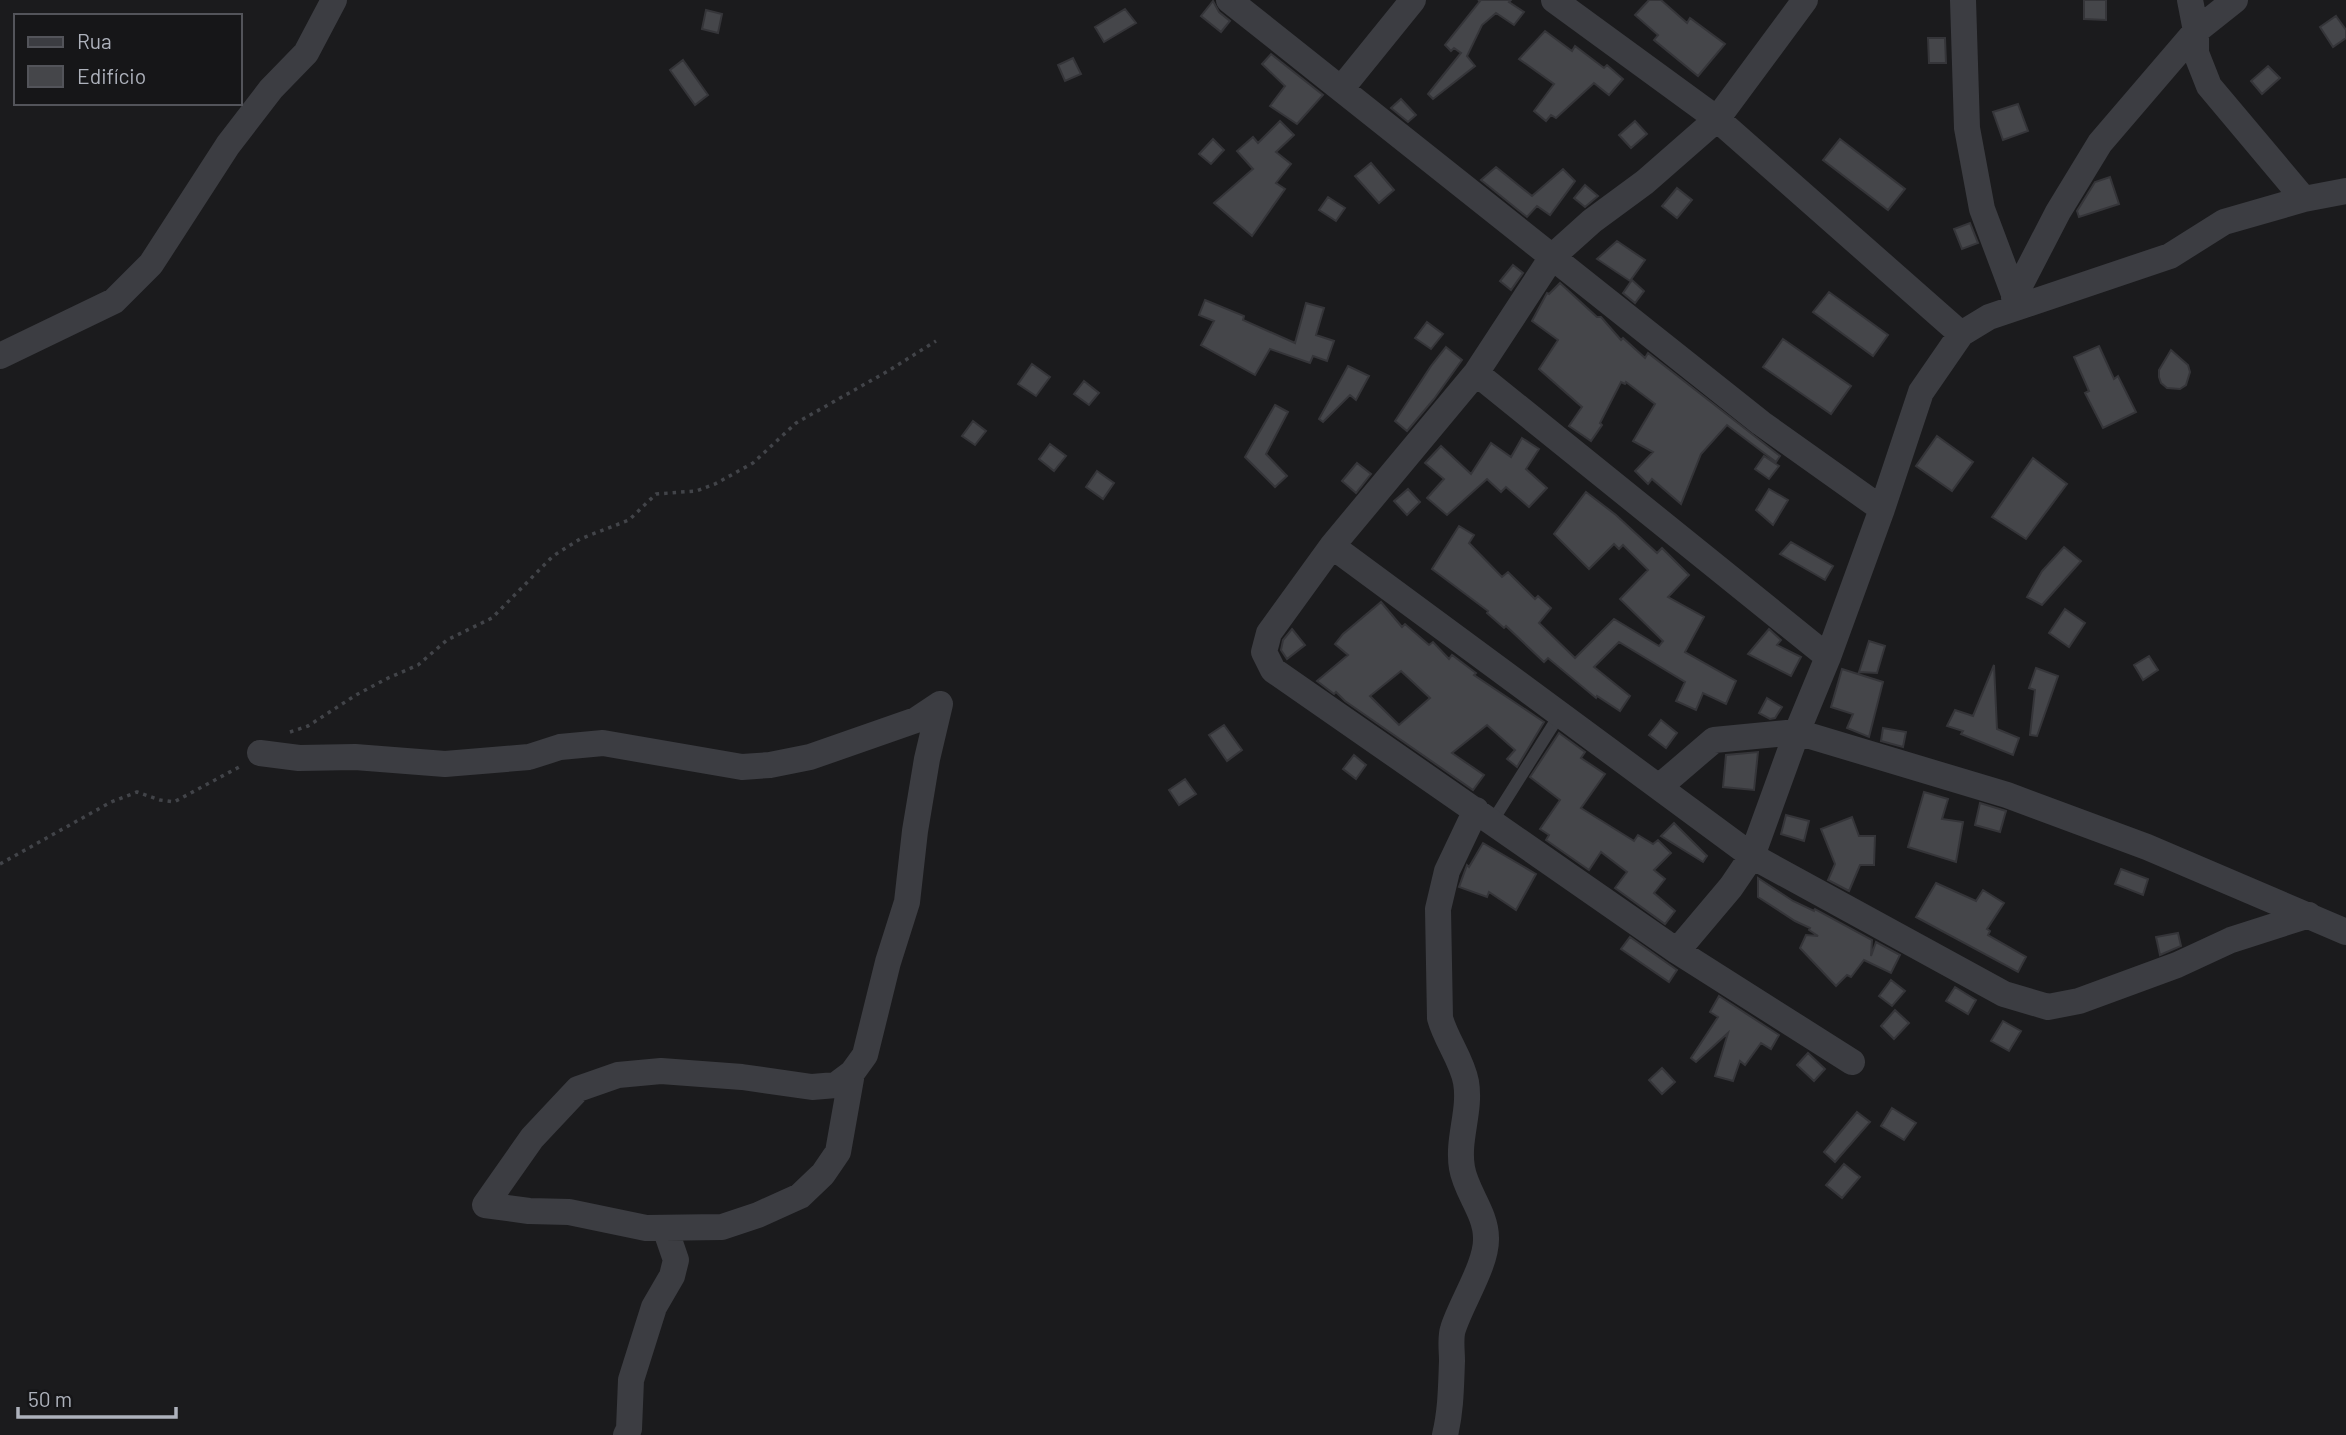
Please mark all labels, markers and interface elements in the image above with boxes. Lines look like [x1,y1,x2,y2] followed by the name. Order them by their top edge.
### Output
[14,14,242,105] legend
[77,28,112,53] text: Rua
[77,63,146,88] text: Edifício
[18,1376,175,1420] scale bar
[28,1386,72,1411] text: 50 m

